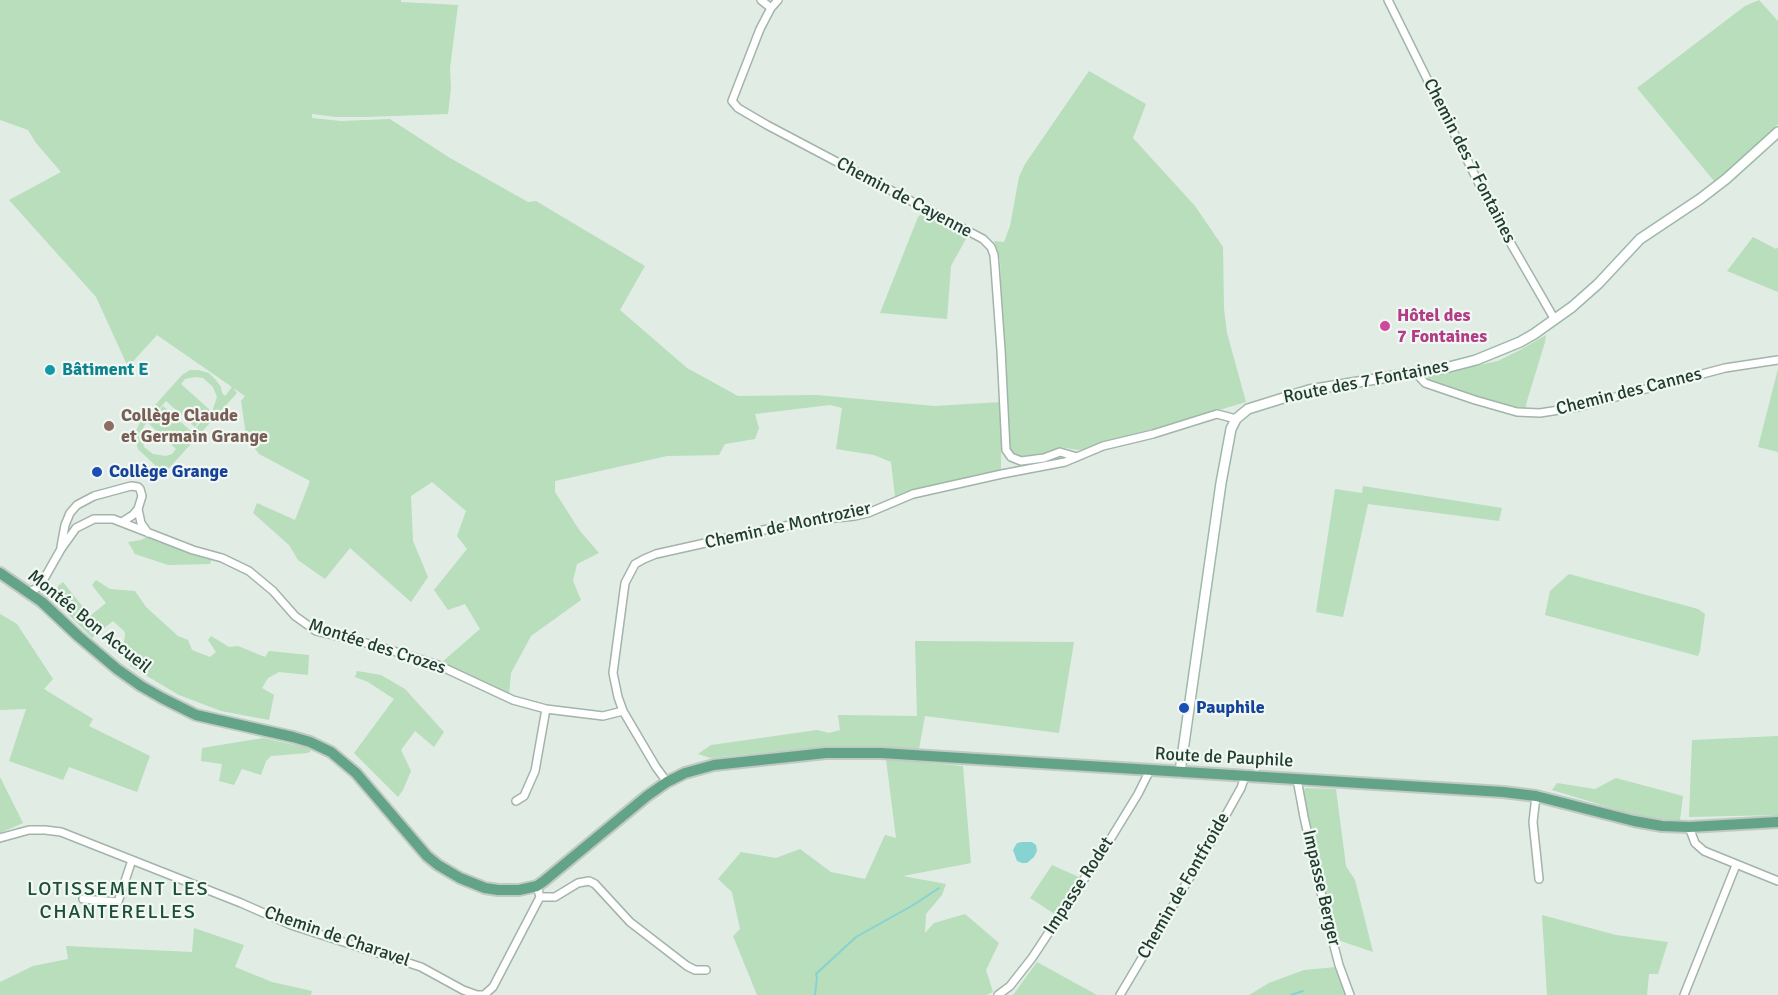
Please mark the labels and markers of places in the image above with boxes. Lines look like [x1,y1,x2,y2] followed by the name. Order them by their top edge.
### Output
[1397,305,1487,348] place label: Hôtel des 7 Fontaines
[1378,319,1392,333] marker: Hôtel des 7 Fontaines
[62,359,149,381] place label: Bâtiment E
[43,363,57,377] marker: Bâtiment E
[121,405,268,448] place label: Collège Claude et Germain Grange
[102,419,116,433] marker: Collège Claude et Germain Grange
[109,461,228,483] place label: Collège Grange
[90,465,104,479] marker: Collège Grange
[1196,697,1265,719] place label: Pauphile
[1177,701,1191,715] marker: Pauphile

